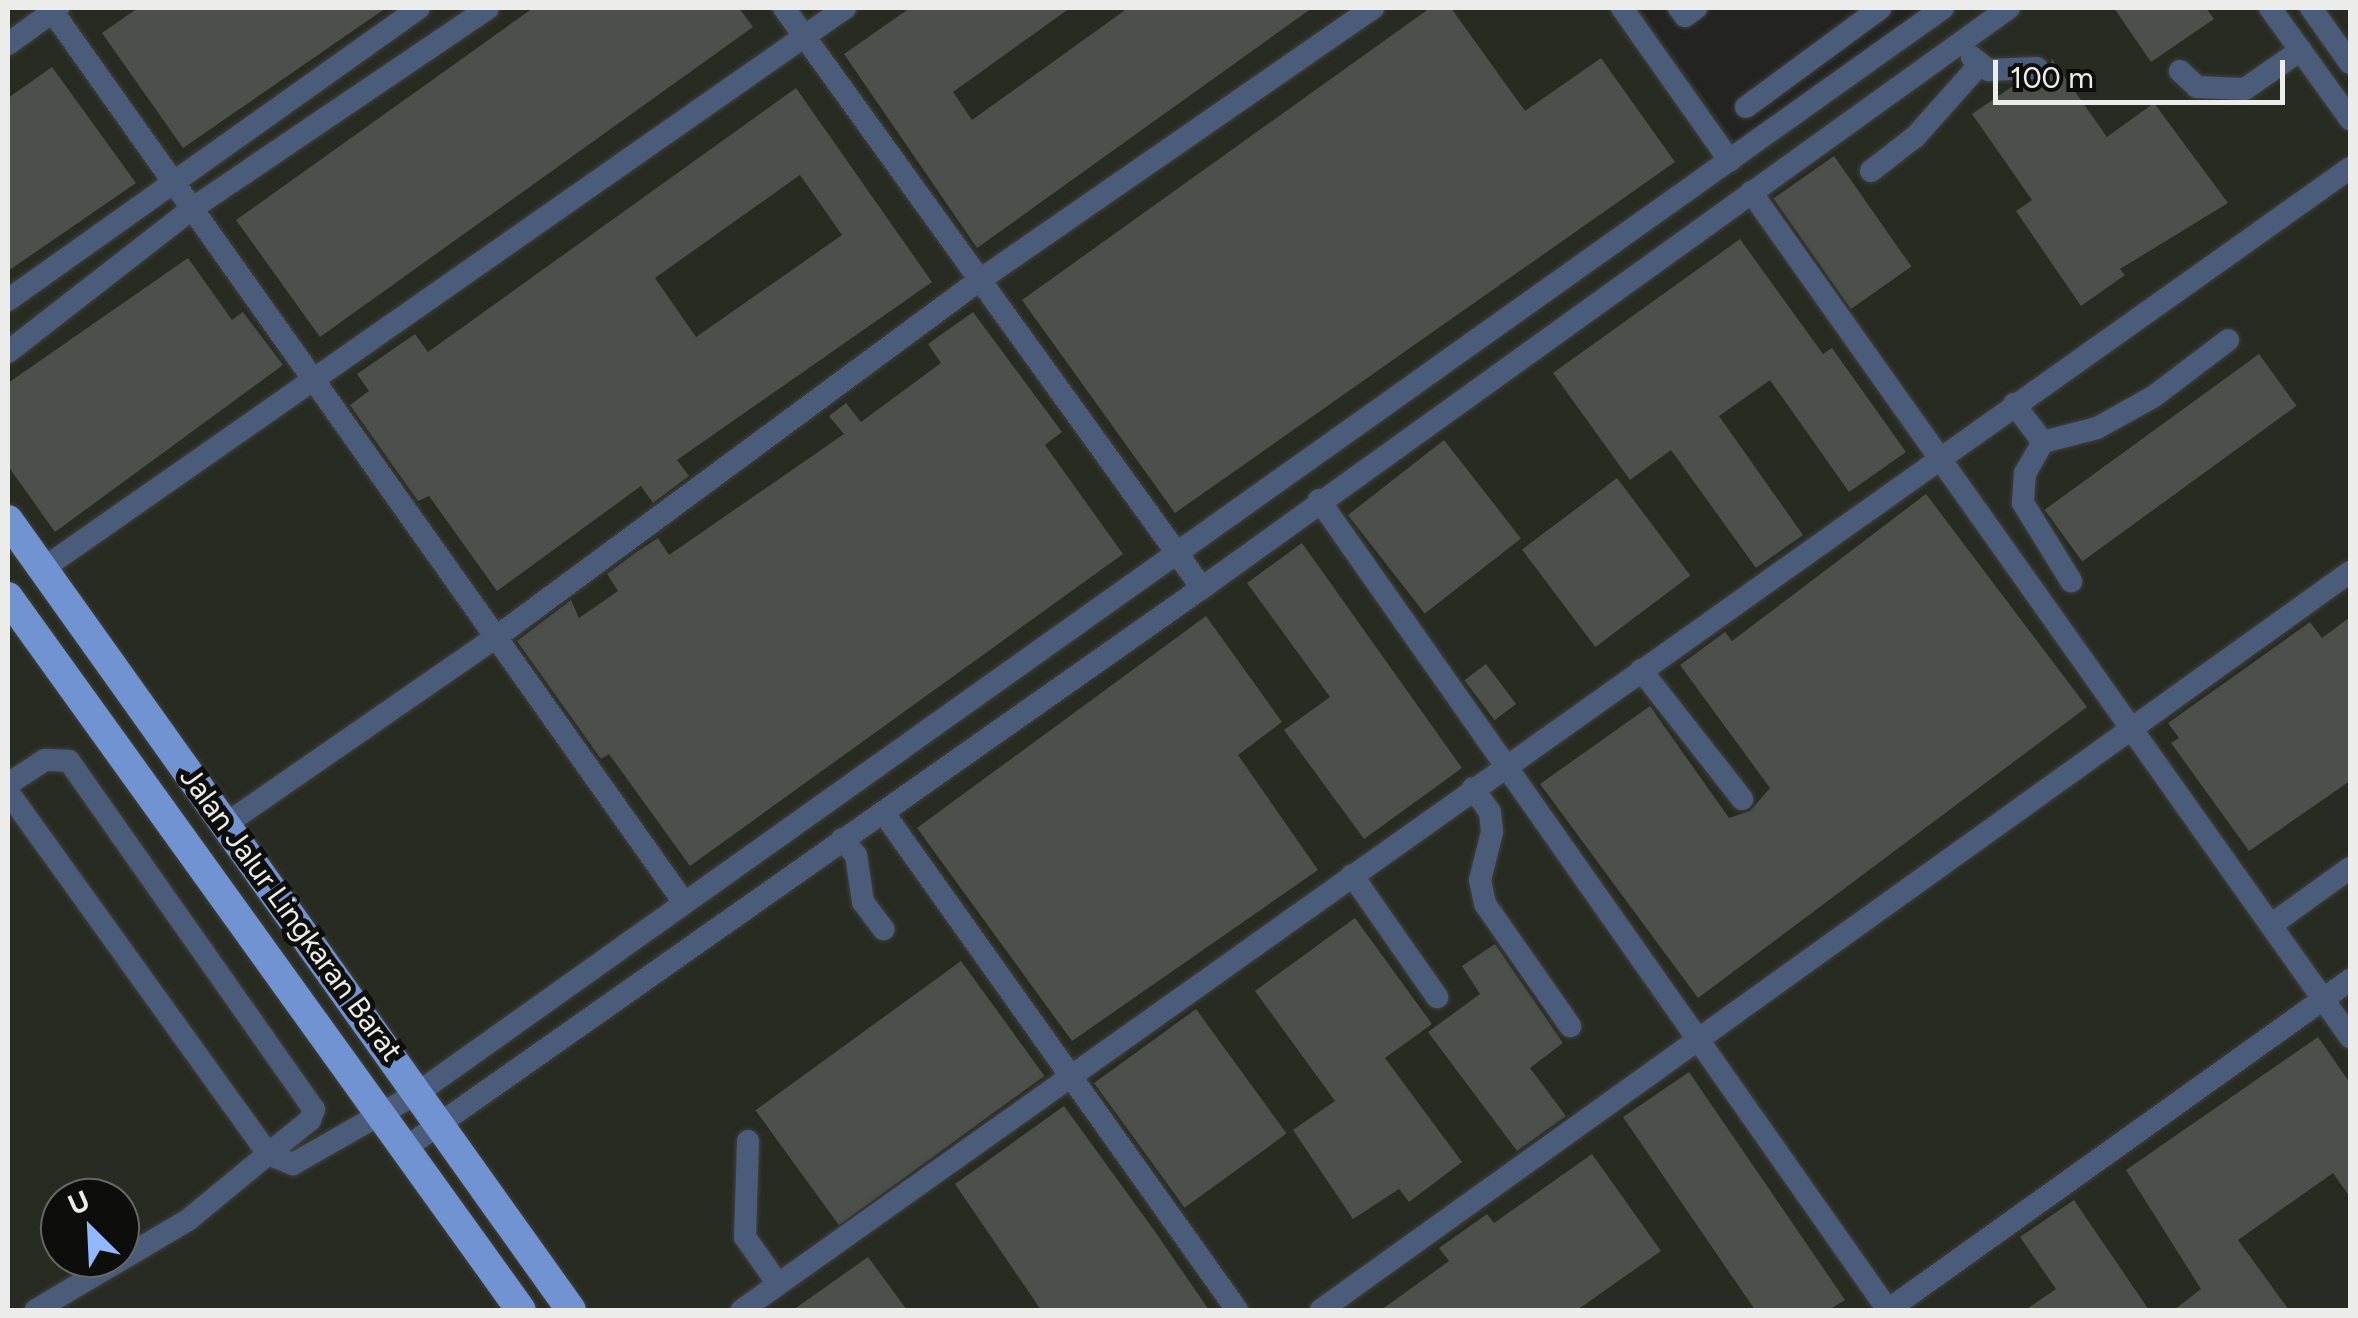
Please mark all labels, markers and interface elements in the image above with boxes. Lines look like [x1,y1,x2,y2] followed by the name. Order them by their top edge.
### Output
[1998,40,2290,102] scale bar
[2010,59,2094,96] text: 100 m
[172,760,410,1068] street label: Jalan Jalur Lingkaran Barat
[40,1178,140,1278] north arrow
[63,1183,95,1222] text: U

